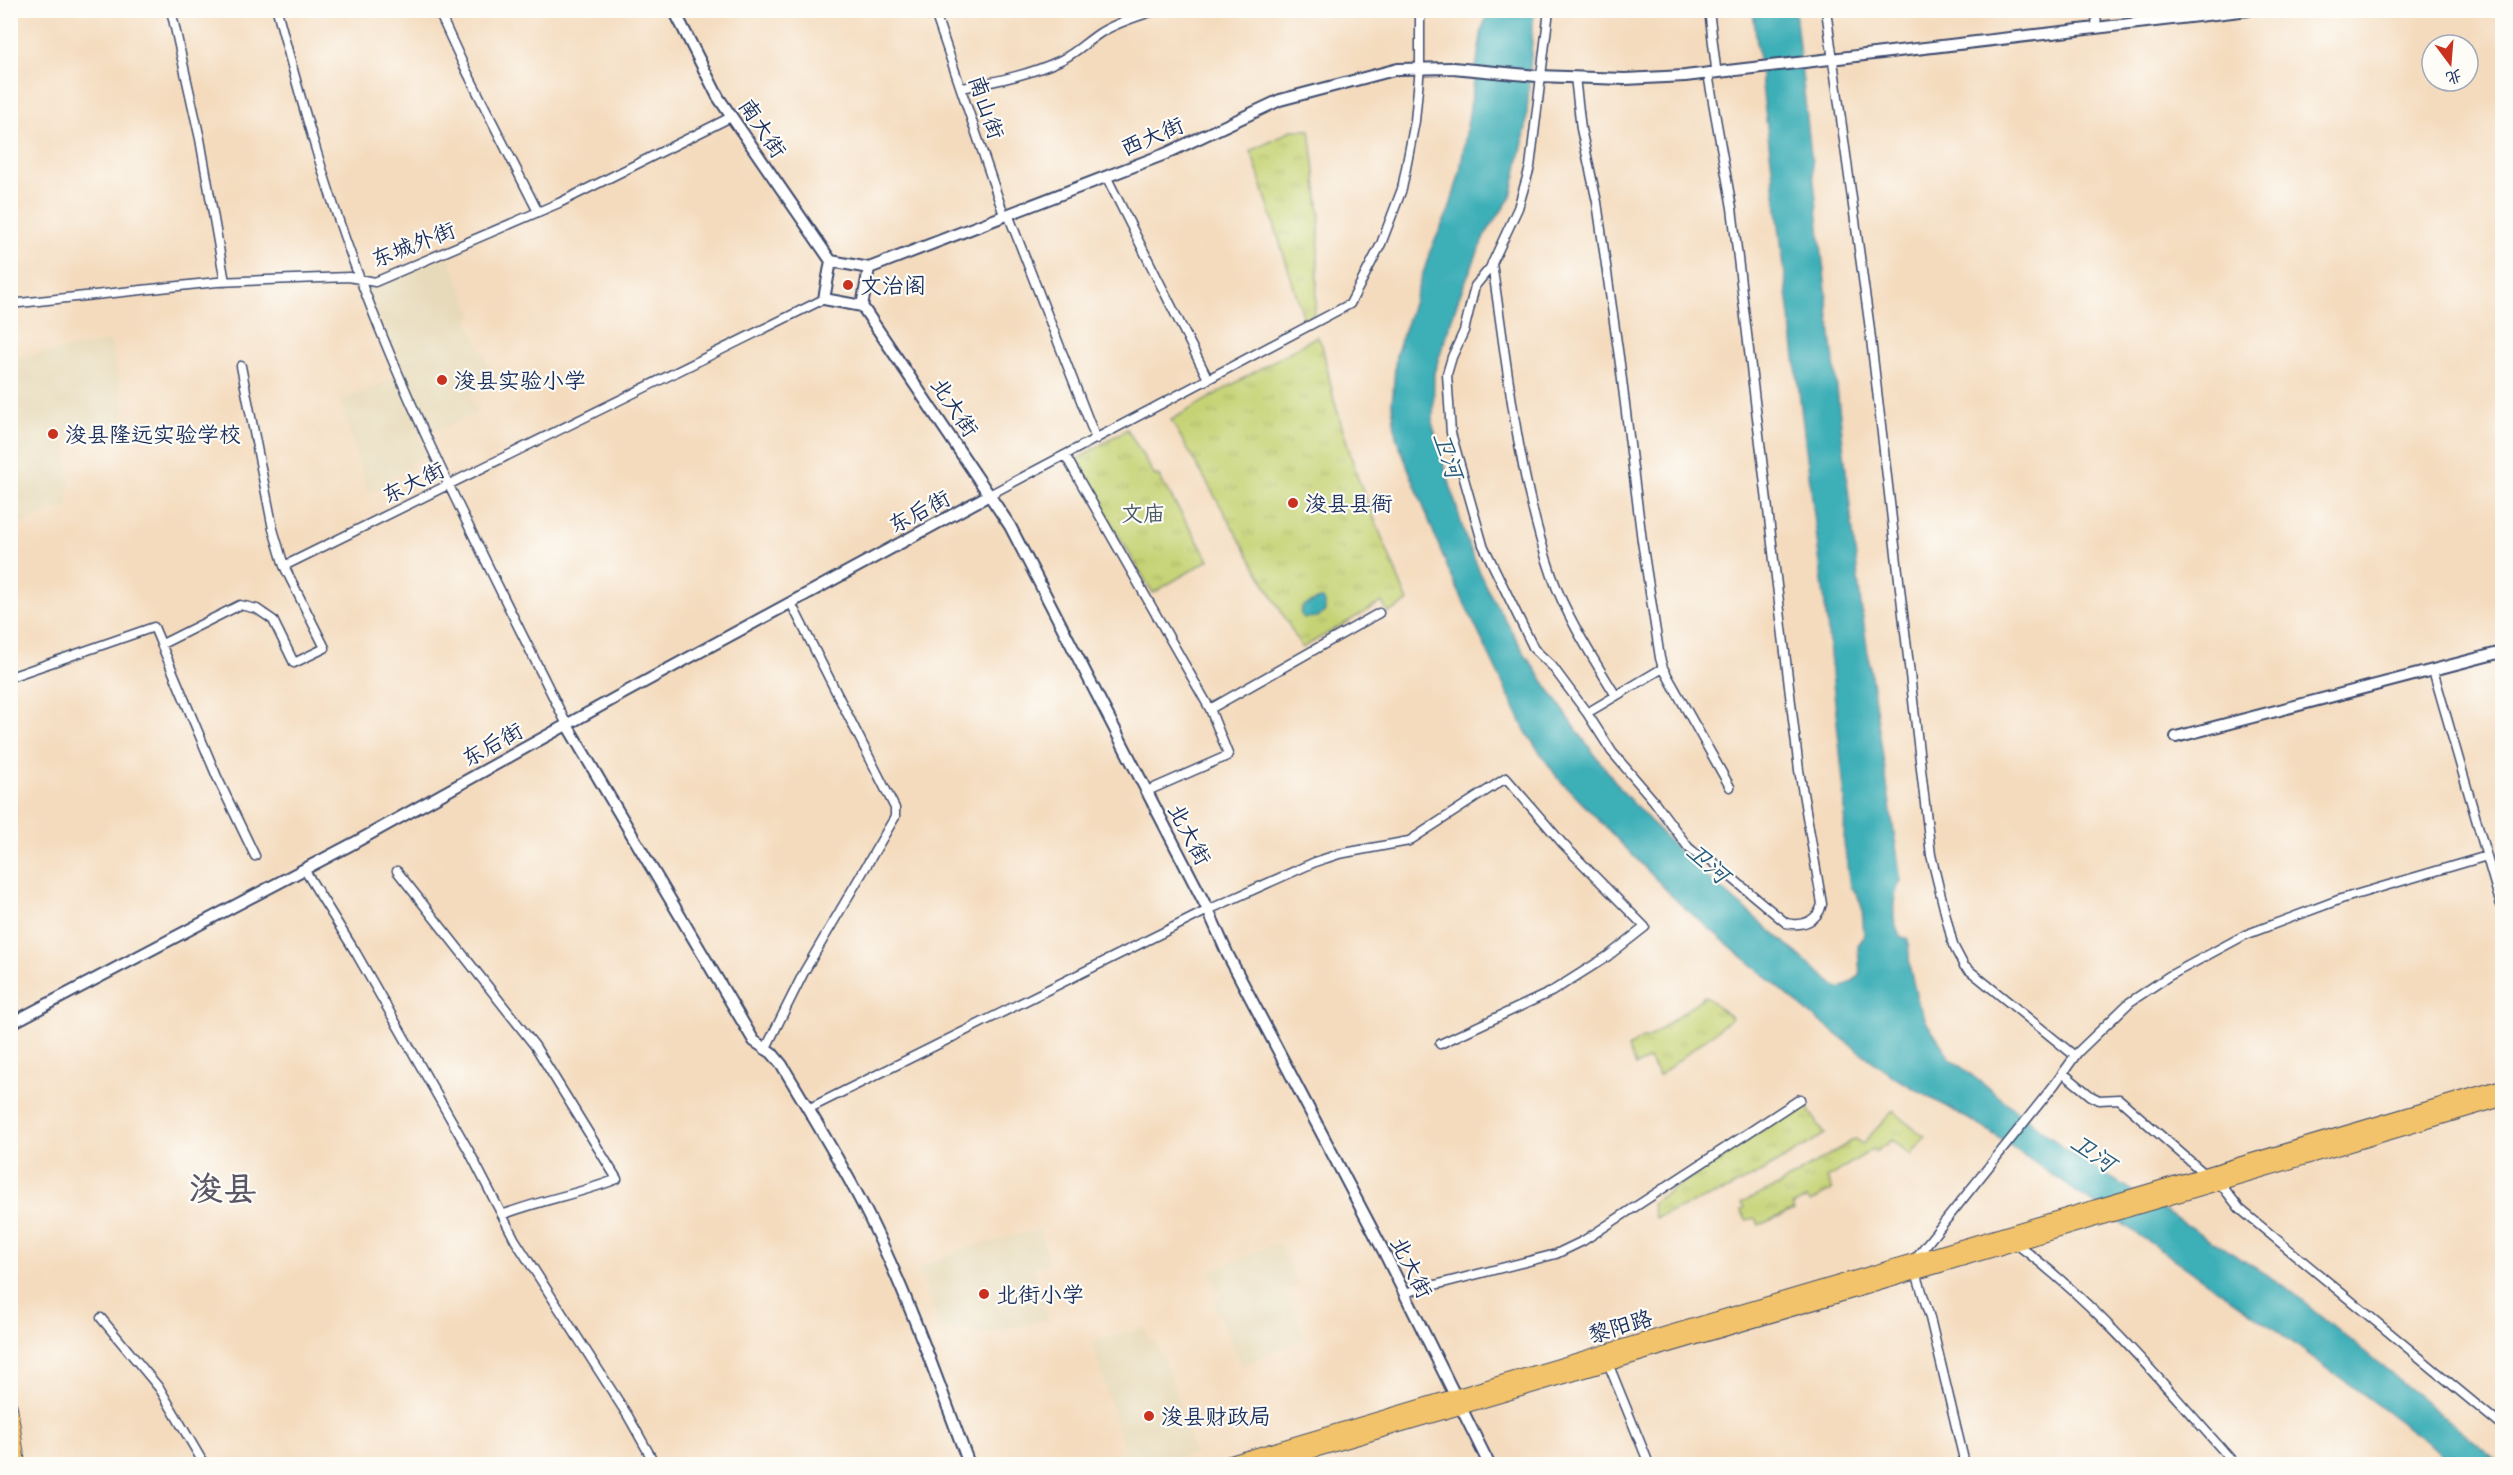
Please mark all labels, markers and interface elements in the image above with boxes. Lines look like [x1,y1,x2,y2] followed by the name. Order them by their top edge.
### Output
[2420,33,2480,93] north arrow
[2443,64,2464,88] text: 北
[961,72,1009,143] street label: 南山街
[731,94,791,164] street label: 南大街
[1117,112,1189,164] street label: 西大街
[368,217,460,275] street label: 东城外街
[860,273,926,301] place label: 文治阁
[841,278,855,292] marker: 文治阁
[454,368,586,396] place label: 浚县实验小学
[435,373,449,387] marker: 浚县实验小学
[923,373,983,443] street label: 北大街
[65,422,241,450] place label: 浚县隆远实验学校
[46,427,60,441] marker: 浚县隆远实验学校
[1424,428,1470,487] water label: 卫河
[378,457,450,511] street label: 东大街
[884,485,956,541] street label: 东后街
[1305,491,1393,519] place label: 浚县县衙
[1286,496,1300,510] marker: 浚县县衙
[1121,501,1165,529] park label: 文庙
[457,718,529,774] street label: 东后街
[1160,799,1216,871] street label: 北大街
[1679,837,1738,894] water label: 卫河
[2064,1128,2124,1183] water label: 卫河
[189,1168,257,1213] district label: 浚县
[1383,1232,1438,1304] street label: 北大街
[996,1282,1084,1310] place label: 北街小学
[977,1287,991,1301] marker: 北街小学
[1585,1305,1656,1351] street label: 黎阳路
[1161,1404,1271,1432] place label: 浚县财政局
[1142,1409,1156,1423] marker: 浚县财政局

